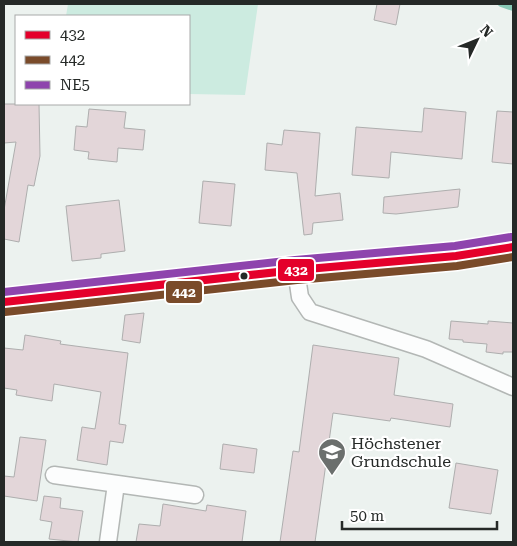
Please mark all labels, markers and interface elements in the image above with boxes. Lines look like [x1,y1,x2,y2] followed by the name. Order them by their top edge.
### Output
[15,15,190,105] legend
[452,15,502,65] north arrow
[477,22,496,41] text: N
[60,26,85,44] text: 432
[60,51,85,69] text: 442
[60,76,90,94] text: NE5
[277,258,315,282] line badge: 432
[284,262,308,278] text: 432
[239,271,249,281] unlabelled marker
[165,280,203,304] line badge: 442
[172,284,196,300] text: 442
[351,434,451,471] place label: Höchstener Grundschule
[317,437,347,476] school or university icon: Höchstener Grundschule
[342,498,497,530] scale bar
[350,507,385,525] text: 50 m

